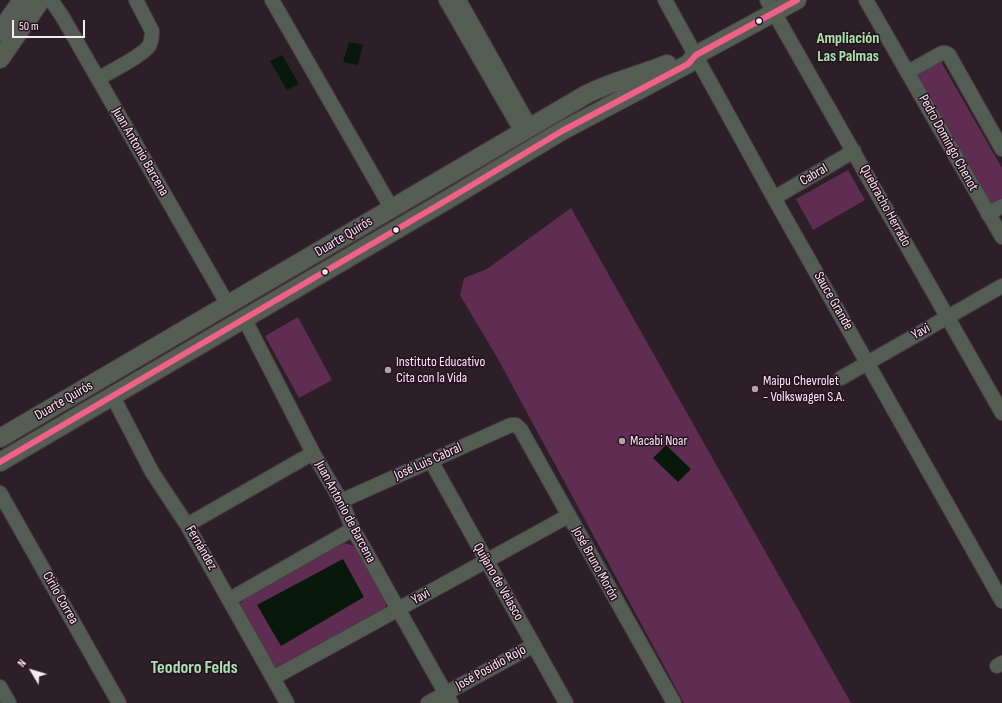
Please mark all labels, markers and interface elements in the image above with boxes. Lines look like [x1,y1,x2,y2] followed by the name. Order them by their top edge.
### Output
[14,12,87,38] scale bar
[754,16,764,26] unlabelled marker
[19,19,39,34] text: 50 m
[817,29,879,67] district label: Ampliación Las Palmas
[915,92,981,194] street label: Pedro Domingo Chenot
[108,105,172,199] street label: Juan Antonio Barcena
[797,160,831,190] street label: Cabral
[856,162,914,250] street label: Quebracho Herrado
[312,213,376,261] street label: Duarte Quirós
[391,225,401,235] unlabelled marker
[320,267,330,277] unlabelled marker
[810,269,856,333] street label: Sauce Grande
[909,320,933,344] street label: Yavi
[396,354,485,386] place label: Instituto Educativo Cita con la Vida
[383,365,393,375] marker: Instituto Educativo Cita con la Vida
[763,373,845,406] place label: Maipu Chevrolet - Volkswagen S.A.
[32,378,96,424] street label: Duarte Quirós
[750,384,760,394] marker: Maipu Chevrolet - Volkswagen S.A.
[630,433,687,449] place label: Macabi Noar
[617,436,627,446] marker: Macabi Noar
[392,440,464,484] street label: José Luis Cabral
[311,458,379,566] street label: Juan Antonio de Barcena
[182,523,220,573] street label: Fernández
[568,524,622,604] street label: José Bruno Morón
[469,540,527,624] street label: Quijano de Velasco
[38,569,82,627] street label: Cirilo Correa
[409,585,433,609] street label: Yavi
[453,642,529,694] street label: José Posidio Rojo
[12,651,52,691] north arrow
[15,657,29,670] text: N
[150,657,238,679] district label: Teodoro Felds

